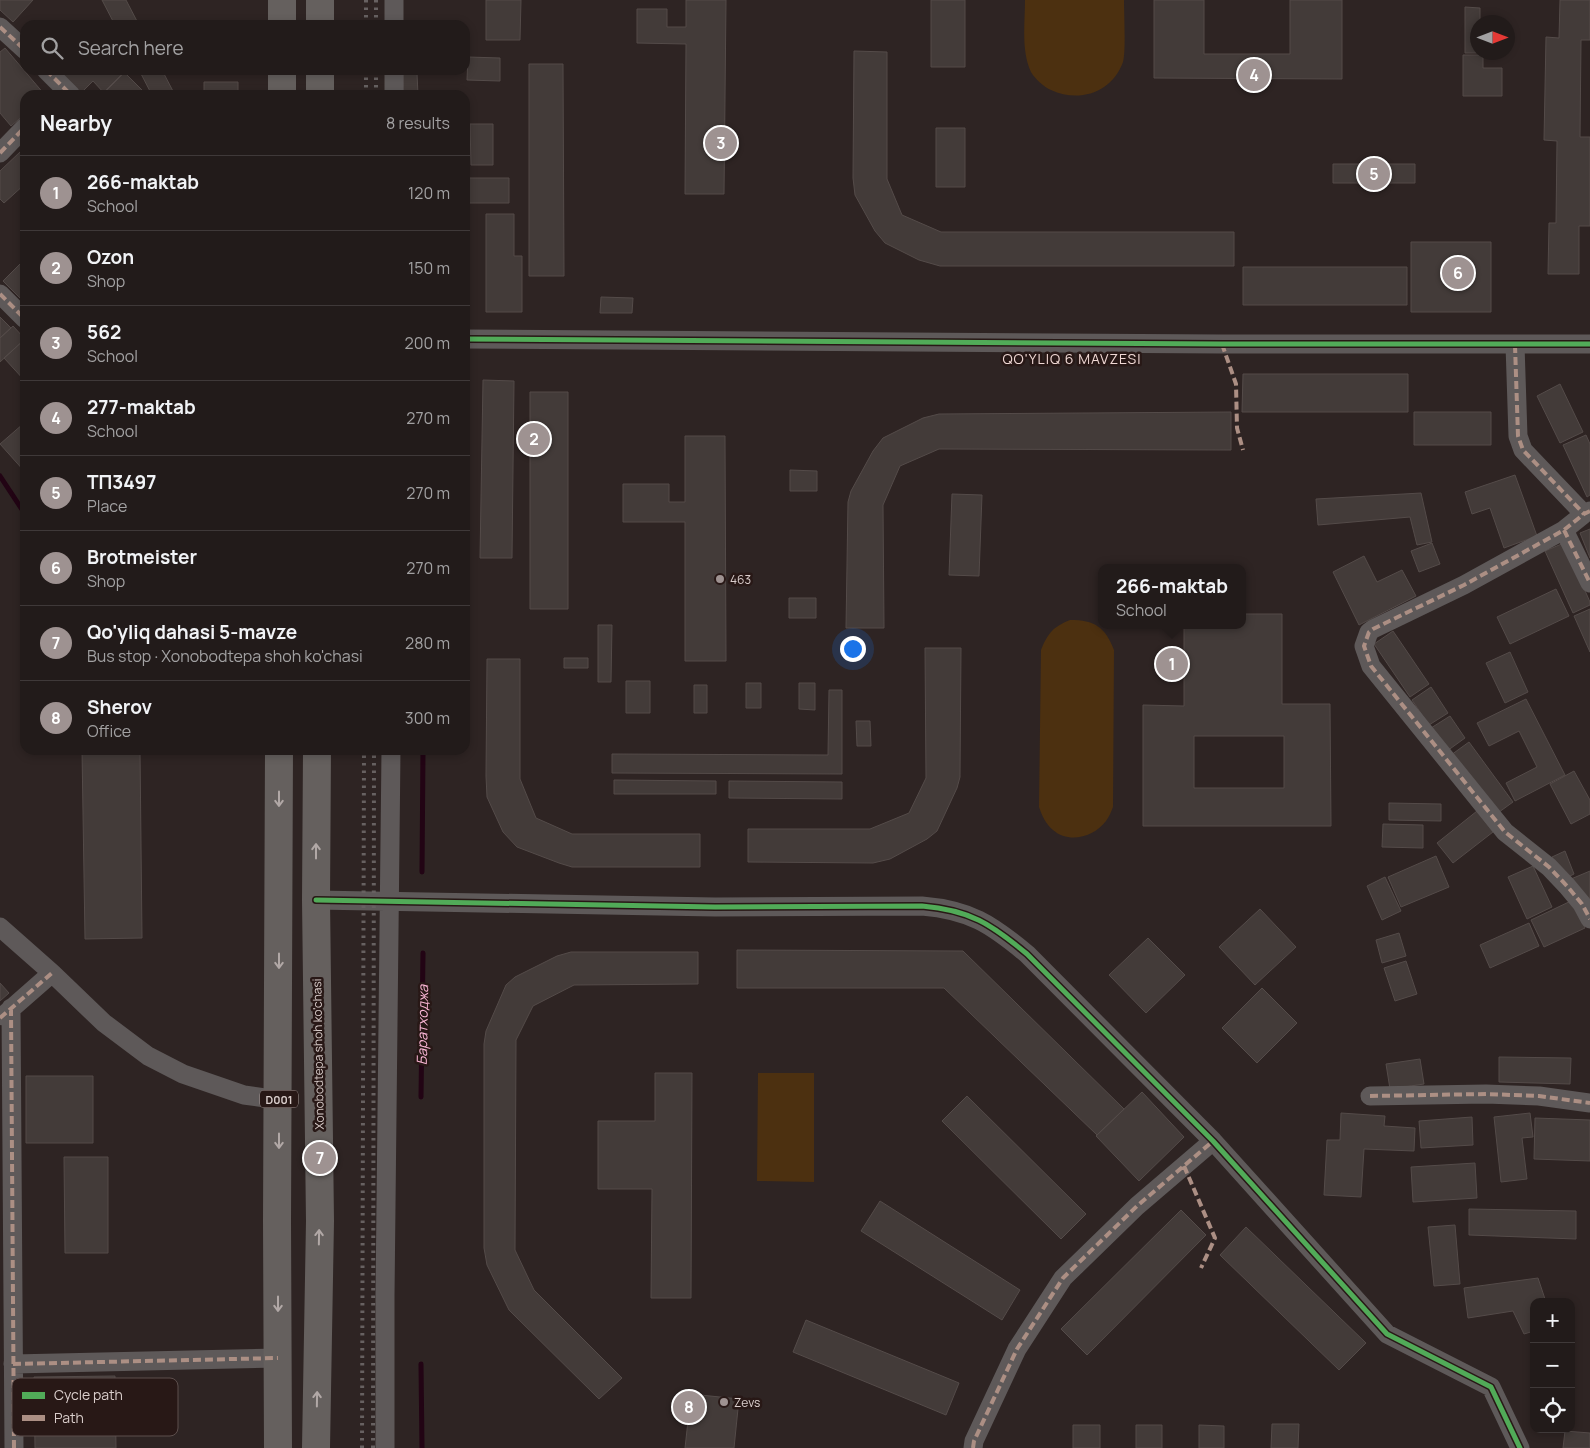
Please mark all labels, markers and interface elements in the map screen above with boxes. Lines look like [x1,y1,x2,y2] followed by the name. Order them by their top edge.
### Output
[1470,15,1515,60] north arrow
[20,20,470,75] search box
[38,34,66,62] icon: search
[78,35,184,61] text: Search here
[1238,56,1270,94] pin: 4
[40,109,112,137] text: Nearby
[386,112,450,134] text: 8 results
[705,124,737,162] pin: 3
[1358,155,1390,193] pin: 5
[87,169,199,195] text: 266-maktab
[52,182,60,204] text: 1
[408,182,450,204] text: 120 m
[87,195,138,217] text: School
[87,244,134,270] text: Ozon
[1442,254,1474,292] pin: 6
[51,257,61,279] text: 2
[408,257,450,279] text: 150 m
[87,270,125,292] text: Shop
[87,319,121,345] text: 562
[51,332,61,354] text: 3
[405,332,450,354] text: 200 m
[87,345,138,367] text: School
[1002,349,1142,368] district label: QO'YLIQ 6 MAVZESI
[87,394,196,420] text: 277-maktab
[51,407,61,429] text: 4
[406,407,450,429] text: 270 m
[87,420,138,442] text: School
[518,420,550,458] pin: 2
[87,469,156,495] text: ТП3497
[51,482,61,504] text: 5
[406,482,450,504] text: 270 m
[87,495,127,517] text: Place
[87,544,197,570] text: Brotmeister
[51,557,61,579] text: 6
[406,557,450,579] text: 270 m
[1098,564,1246,629] popup
[87,570,125,592] text: Shop
[730,571,751,588] place label: 463
[714,573,726,585] marker: 463
[1116,573,1228,599] text: 266-maktab
[1116,599,1167,621] text: School
[87,619,297,645] text: Qo'yliq dahasi 5-mavze
[52,632,60,654] text: 7
[405,632,450,654] text: 280 m
[840,636,866,662] your location
[87,645,363,667] text: Bus stop · Xonobodtepa shoh ko'chasi
[1156,645,1188,683] pin: 1
[87,694,152,720] text: Sherov
[51,707,61,729] text: 8
[405,707,450,729] text: 300 m
[87,720,131,742] text: Office
[274,790,284,806] one-way arrow
[311,844,321,860] one-way arrow
[274,952,284,969] one-way arrow
[308,978,328,1130] street label: Xonobodtepa shoh ko'chasi
[412,983,432,1065] water label: Баратходжа
[260,1090,298,1108] road number: D001
[274,1132,284,1149] one-way arrow
[304,1139,336,1177] pin: 7
[315,1229,324,1245] one-way arrow
[273,1295,283,1311] one-way arrow
[1530,1298,1575,1433] map controls
[1530,1298,1575,1343] button: +
[1530,1343,1575,1388] button: −
[12,1378,178,1436] legend
[54,1385,123,1404] text: Cycle path
[673,1388,705,1426] pin: 8
[1530,1388,1575,1433] button: locate
[312,1392,322,1408] one-way arrow
[734,1394,760,1411] place label: Zevs
[718,1396,730,1408] marker: Zevs
[54,1408,84,1427] text: Path

